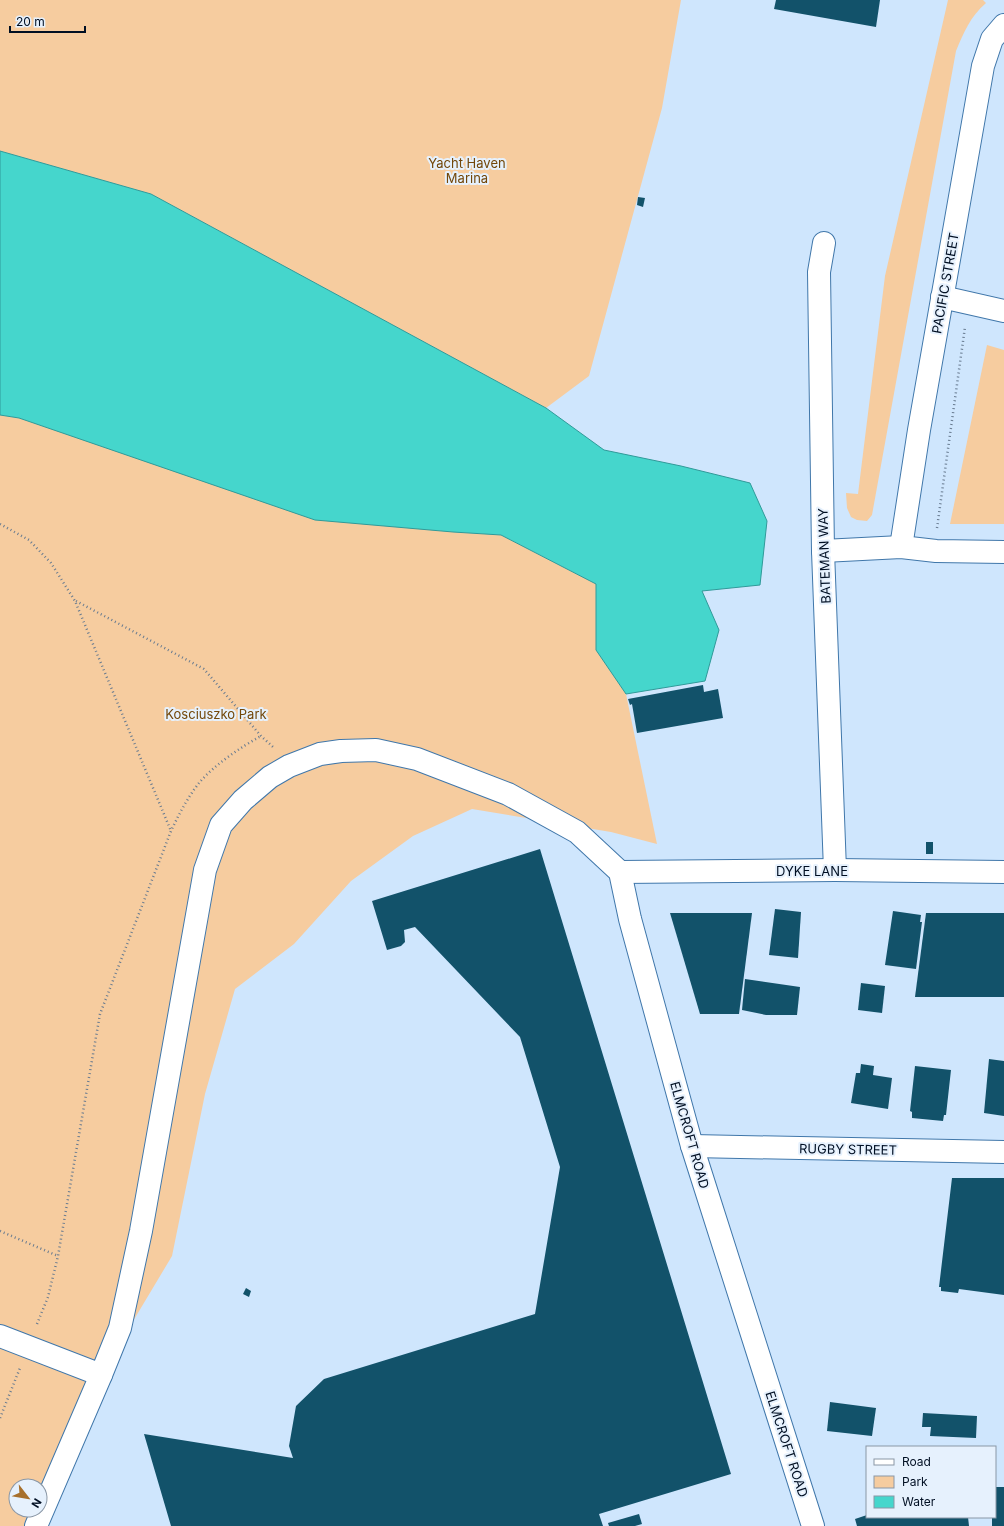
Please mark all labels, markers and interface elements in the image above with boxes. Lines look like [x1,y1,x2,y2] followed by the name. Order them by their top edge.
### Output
[10,8,85,34] scale bar
[16,14,45,29] text: 20 m
[428,155,506,186] park label: Yacht Haven Marina
[928,231,962,335] street label: PACIFIC STREET
[814,508,834,604] street label: BATEMAN WAY
[165,706,267,722] park label: Kosciuszko Park
[776,863,848,879] street label: DYKE LANE
[667,1080,713,1190] street label: ELMCROFT ROAD
[799,1140,897,1158] street label: RUGBY STREET
[762,1389,812,1499] street label: ELMCROFT ROAD
[866,1446,996,1518] legend
[902,1454,931,1469] text: Road
[902,1474,928,1489] text: Park
[8,1478,48,1518] north arrow
[902,1494,936,1509] text: Water
[28,1496,45,1510] text: N

